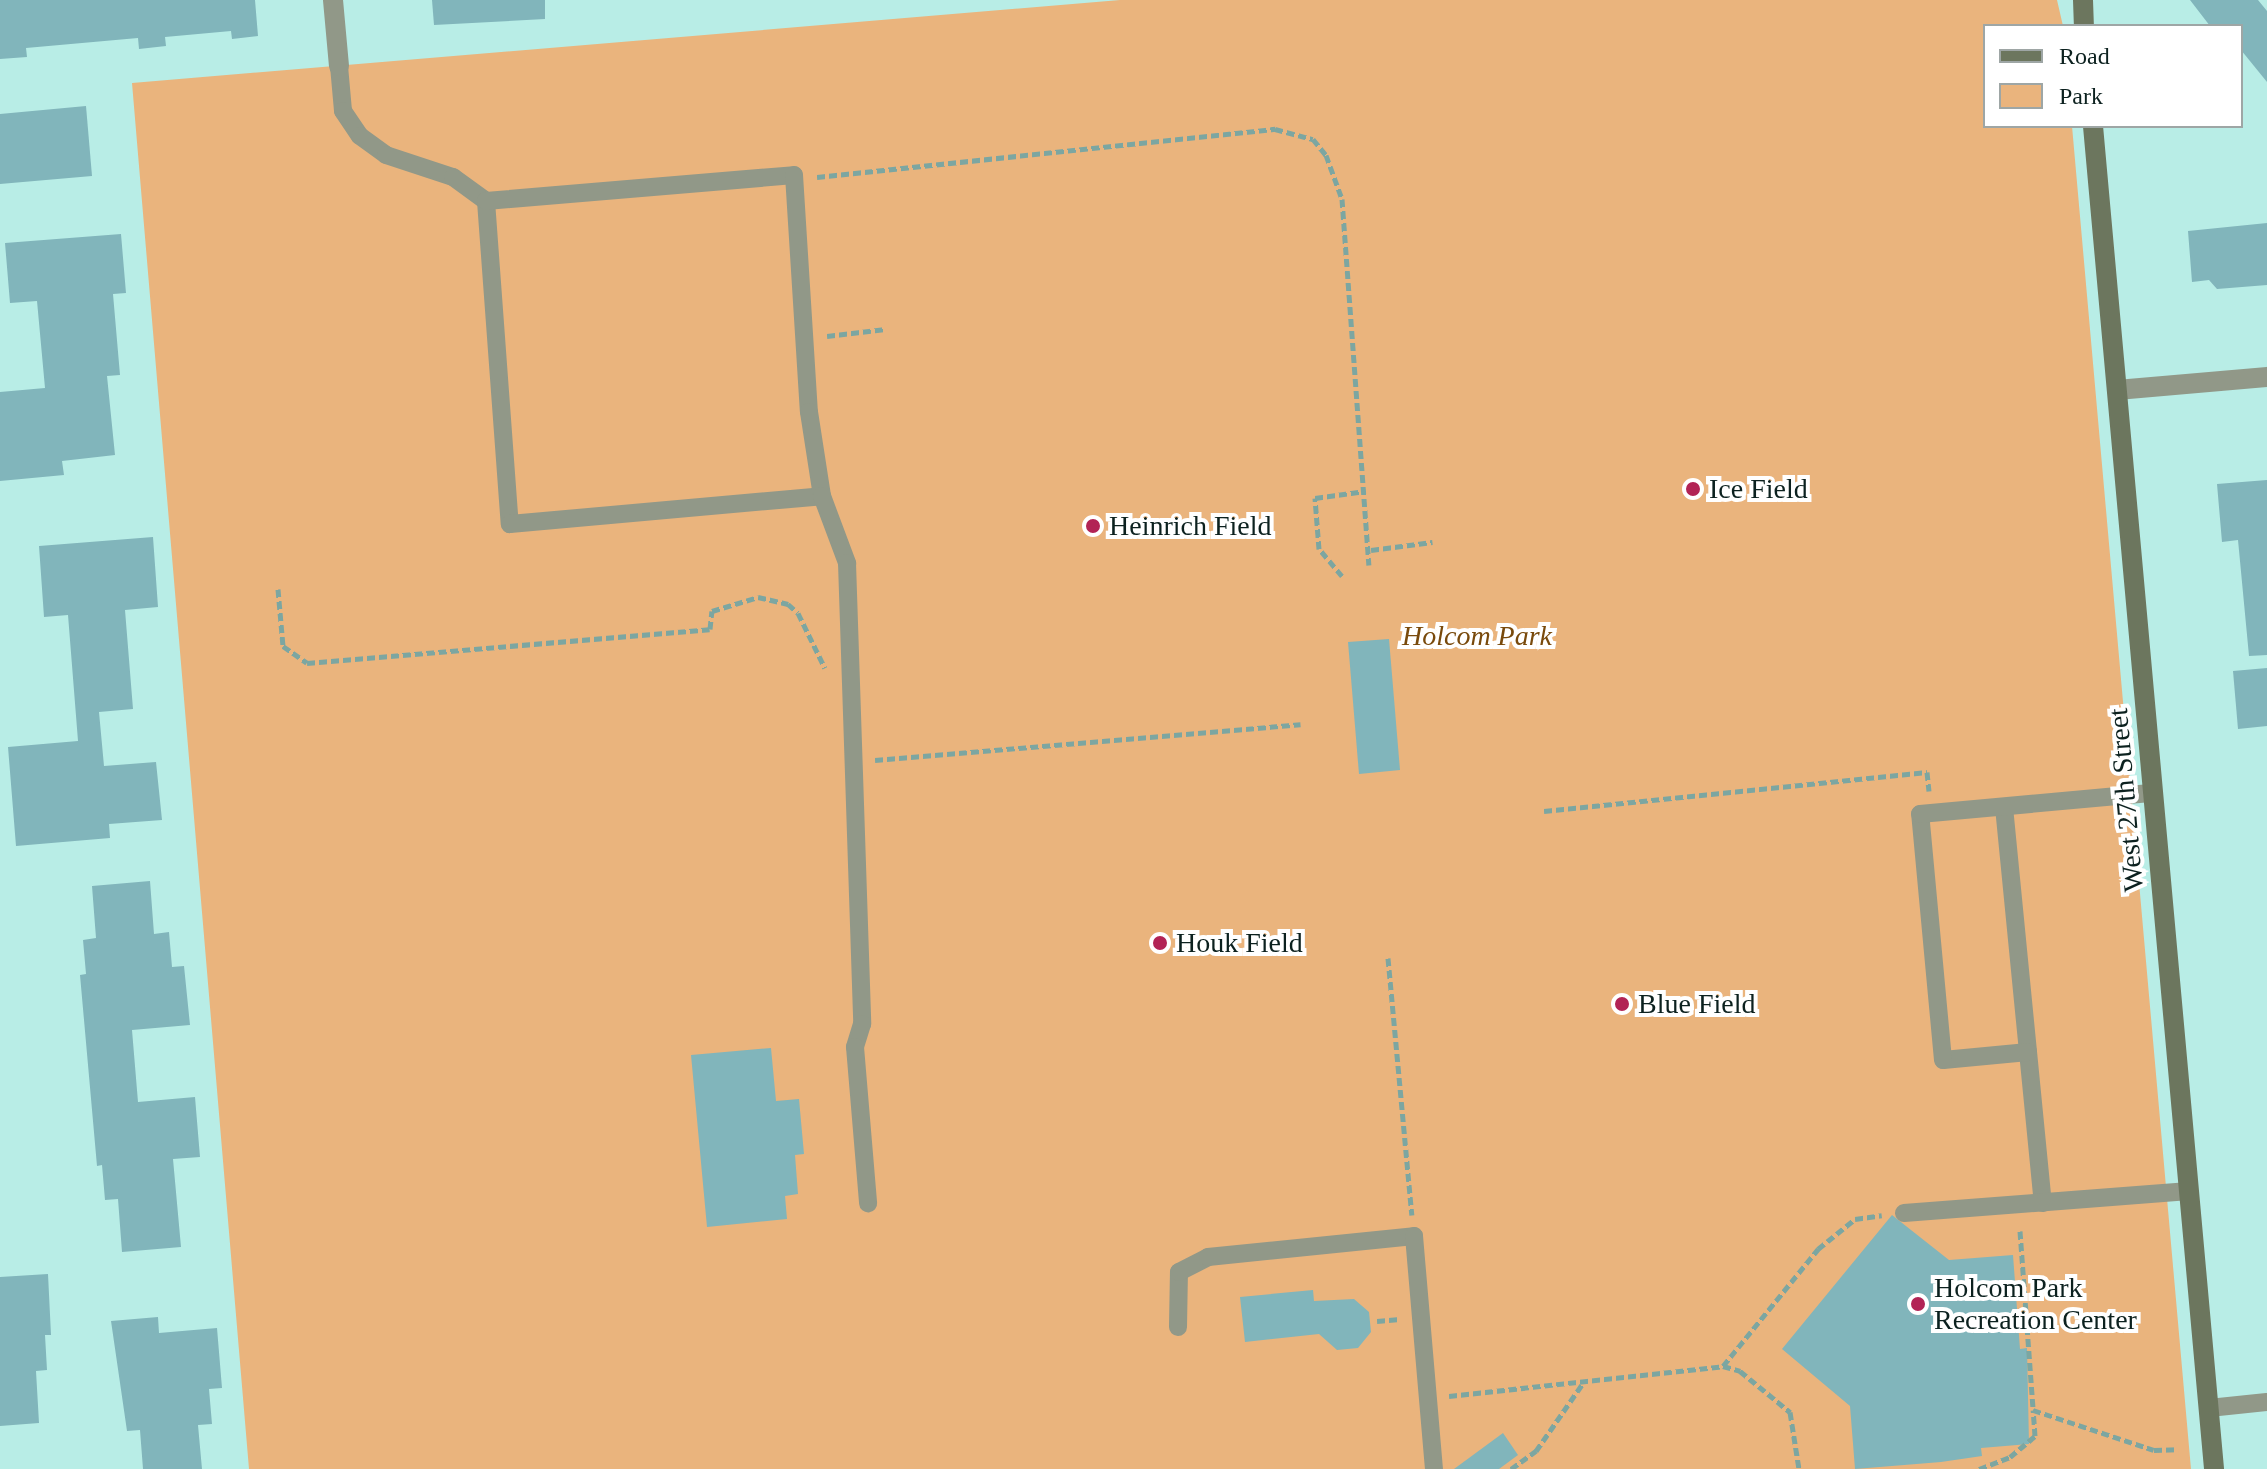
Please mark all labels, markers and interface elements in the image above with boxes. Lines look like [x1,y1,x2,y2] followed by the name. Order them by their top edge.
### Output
[1983,24,2243,128] legend
[2059,43,2110,69] text: Road
[2059,83,2103,109] text: Park
[1709,472,1808,506] place label: Ice Field
[1684,480,1702,498] marker: Ice Field
[1109,509,1272,543] place label: Heinrich Field
[1084,517,1102,535] marker: Heinrich Field
[1402,619,1552,653] park label: Holcom Park
[2101,707,2151,893] street label: West 27th Street
[1176,926,1303,960] place label: Houk Field
[1151,934,1169,952] marker: Houk Field
[1638,987,1755,1021] place label: Blue Field
[1613,995,1631,1013] marker: Blue Field
[1934,1271,2137,1337] place label: Holcom Park Recreation Center
[1909,1295,1927,1313] marker: Holcom Park Recreation Center

